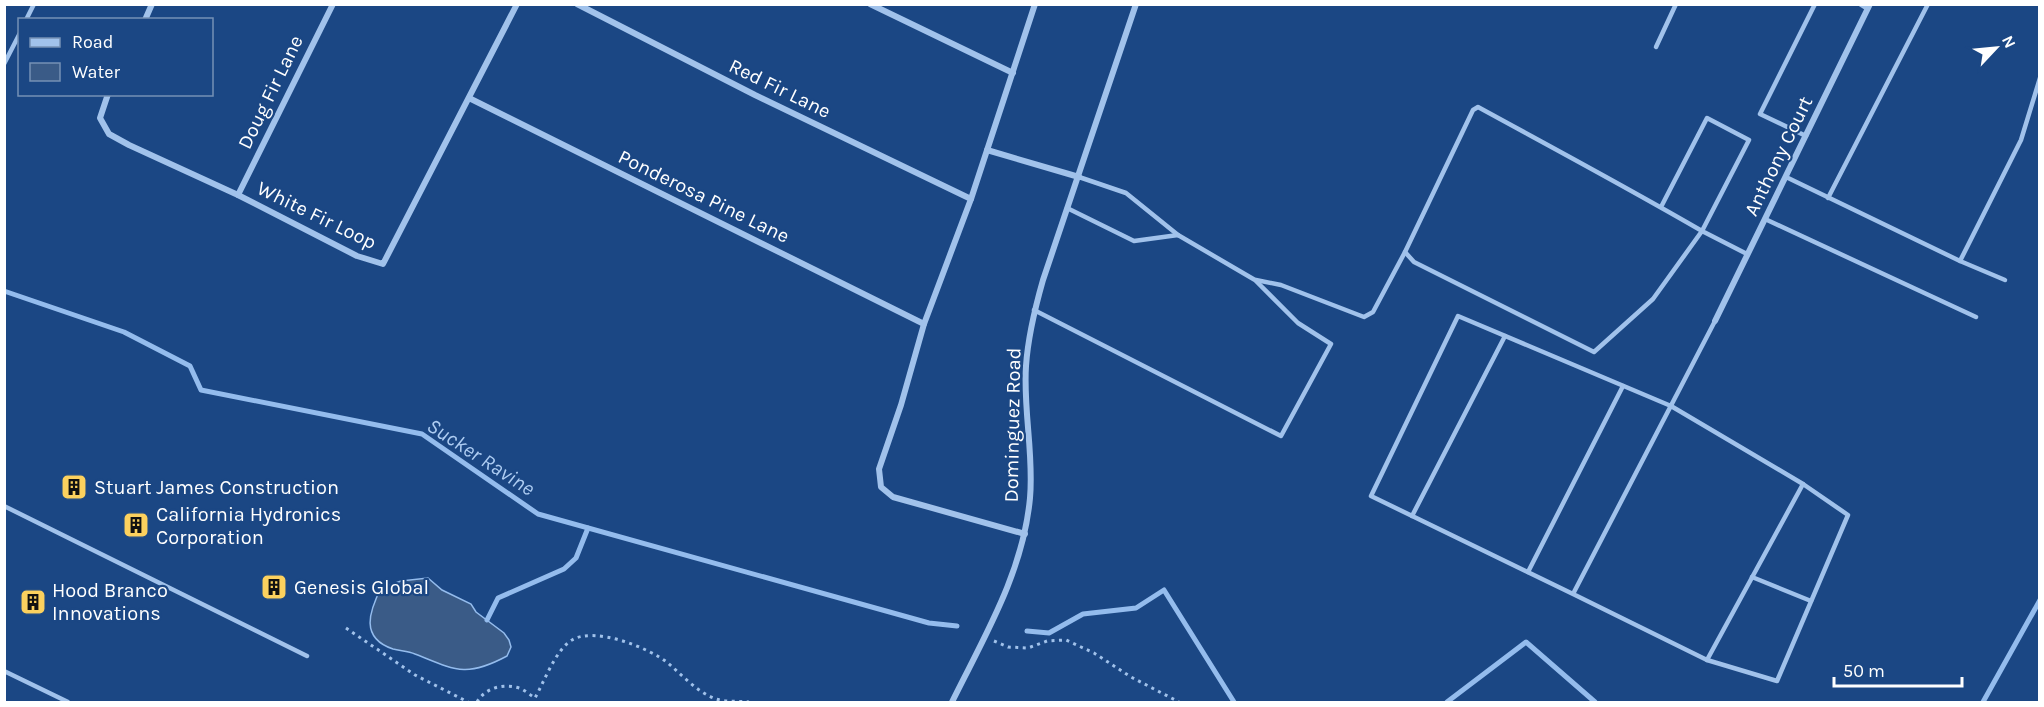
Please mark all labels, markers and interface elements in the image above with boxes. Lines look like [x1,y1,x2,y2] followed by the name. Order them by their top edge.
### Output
[18,18,213,96] legend
[1966,18,2026,78] north arrow
[72,31,113,53] text: Road
[233,32,308,153] street label: Doug Fir Lane
[1998,32,2020,51] text: N
[725,54,834,123] street label: Red Fir Lane
[72,61,120,83] text: Water
[1740,92,1818,220] street label: Anthony Court
[614,145,793,248] street label: Ponderosa Pine Lane
[253,177,380,254] street label: White Fir Loop
[1000,347,1025,503] street label: Dominguez Road
[423,413,539,501] water label: Sucker Ravine
[59,472,89,502] building icon: Stuart James Construction
[94,476,339,499] place label: Stuart James Construction
[156,503,341,549] place label: California Hydronics Corporation
[121,510,151,540] building icon: California Hydronics Corporation
[259,572,289,602] building icon: Genesis Global
[294,576,429,599] place label: Genesis Global
[52,579,168,625] place label: Hood Branco Innovations
[18,587,48,617] building icon: Hood Branco Innovations
[1834,650,1962,688] scale bar
[1843,660,1885,682] text: 50 m

